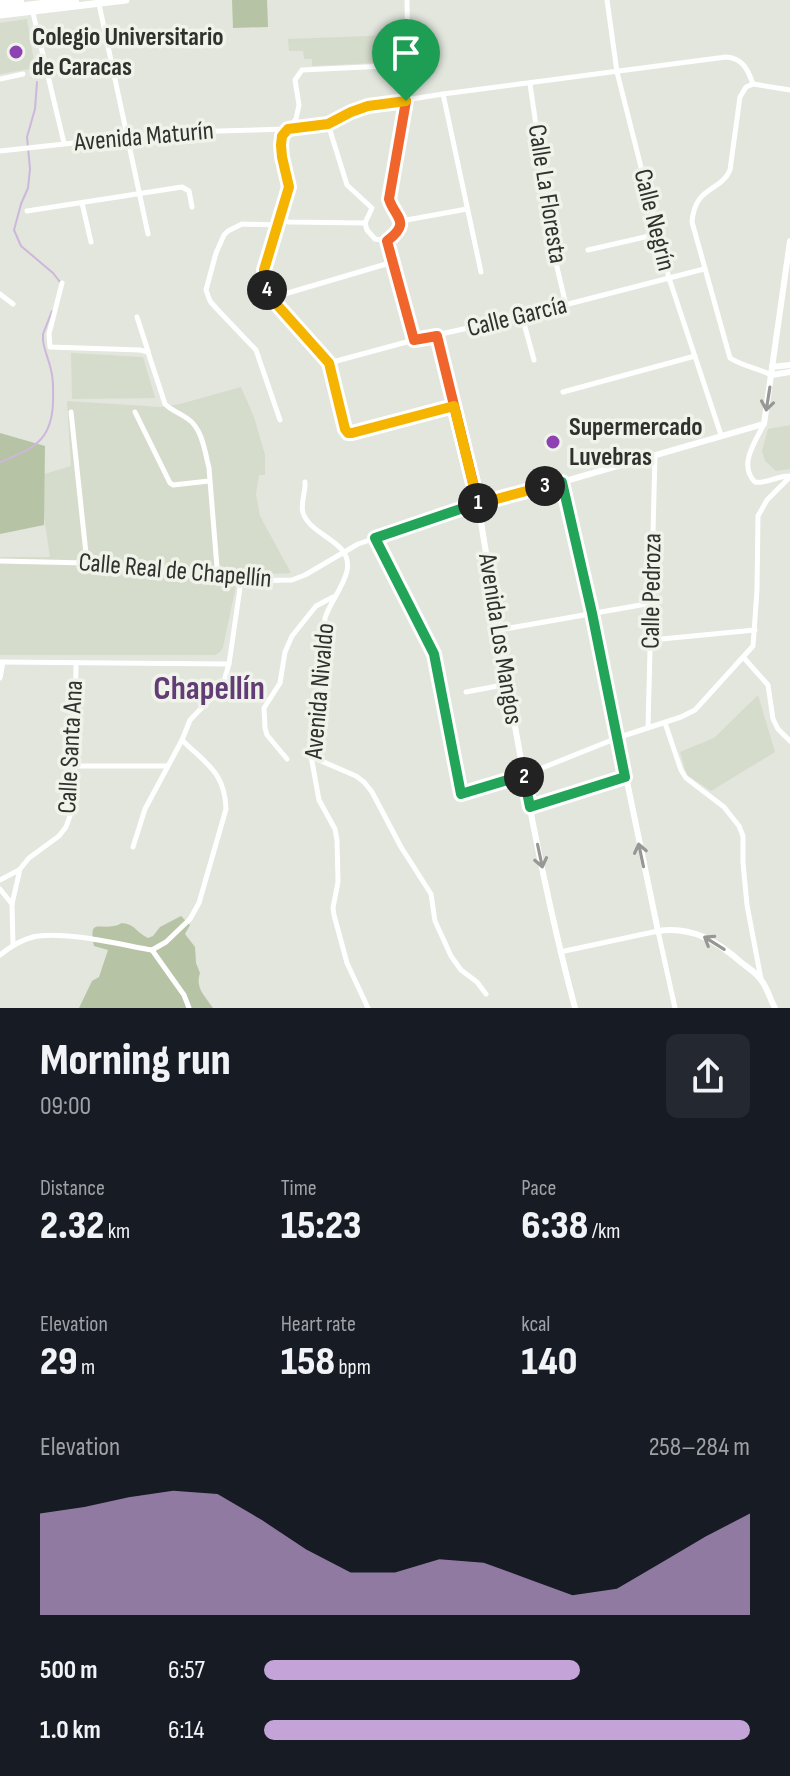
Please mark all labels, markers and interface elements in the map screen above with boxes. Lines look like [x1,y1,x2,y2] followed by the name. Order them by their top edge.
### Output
[372,19,440,101] pin
[32,22,224,83] place label: Colegio Universitario de Caracas
[384,31,428,75] icon: arrive
[7,43,25,61] marker: Colegio Universitario de Caracas
[72,115,215,159] street label: Avenida Maturín
[521,122,573,266] street label: Calle La Floresta
[626,166,682,274] street label: Calle Negrín
[247,270,287,310] pin: 4
[262,276,272,303] text: 4
[464,290,570,344] street label: Calle García
[760,386,775,411] one-way arrow
[569,412,703,473] place label: Supermercado Luvebras
[544,433,562,451] marker: Supermercado Luvebras
[525,466,565,506] pin: 3
[540,472,550,499] text: 3
[458,483,498,523] pin: 1
[474,489,482,516] text: 1
[635,533,669,649] street label: Calle Pedroza
[77,547,273,595] street label: Calle Real de Chapellín
[471,550,529,727] street label: Avenida Los Mangos
[299,622,341,761] street label: Avenida Nivaldo
[153,668,265,709] district label: Chapellín
[52,679,90,815] street label: Calle Santa Ana
[504,757,544,797] pin: 2
[519,763,529,790] text: 2
[533,843,548,869] one-way arrow
[633,843,648,868] one-way arrow
[704,934,726,951] one-way arrow
[40,1034,231,1087] text: Morning run
[666,1034,750,1118] button: share
[40,1091,91,1122] text: 09:00
[40,1175,105,1202] text: Distance
[281,1175,317,1202] text: Time
[521,1175,556,1202] text: Pace
[40,1202,104,1250] text: 2.32
[281,1202,361,1250] text: 15:23
[521,1202,588,1250] text: 6:38
[104,1218,130,1245] text: km
[588,1218,620,1245] text: /km
[40,1311,108,1338] text: Elevation
[281,1311,356,1338] text: Heart rate
[521,1311,550,1338] text: kcal
[40,1338,77,1386] text: 29
[281,1338,335,1386] text: 158
[521,1338,577,1386] text: 140
[77,1354,95,1381] text: m
[335,1354,371,1381] text: bpm
[40,1432,120,1463] text: Elevation
[649,1432,750,1463] text: 258–284 m
[40,1655,97,1686] text: 500 m
[168,1655,205,1686] text: 6:57
[40,1715,101,1746] text: 1.0 km
[168,1715,204,1746] text: 6:14

